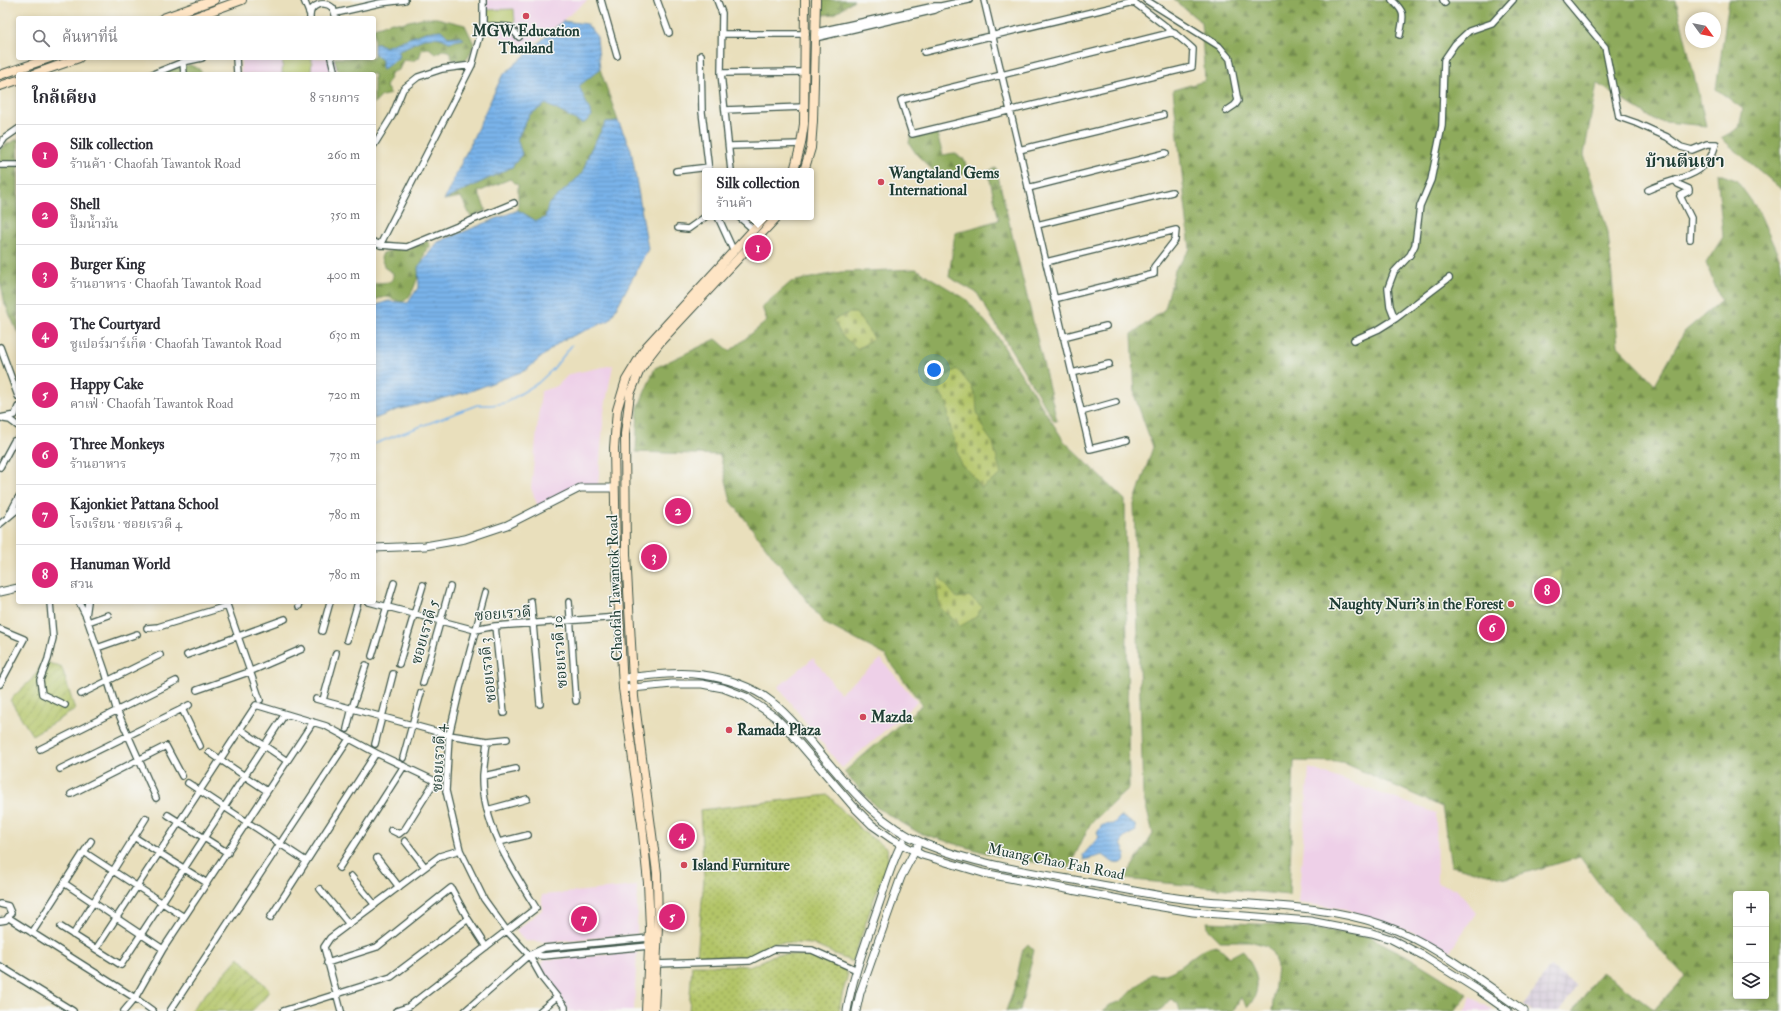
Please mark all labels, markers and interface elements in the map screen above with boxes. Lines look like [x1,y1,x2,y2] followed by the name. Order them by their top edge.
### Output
[521,11,531,21] marker: MGW Education Thailand
[1685,12,1721,48] north arrow
[16,16,376,60] search box
[471,22,580,58] place label: MGW Education Thailand
[30,27,52,49] icon: search
[62,28,118,47] text: ค้นหาที่นี่
[32,87,97,108] text: ใกล้เคียง
[310,90,360,106] text: 8 รายการ
[70,135,153,154] text: Silk collection
[43,147,47,163] text: 1
[327,147,360,163] text: 260 m
[1645,151,1725,172] district label: บ้านตีนเขา
[70,156,241,172] text: ร้านค้า · Chaofah Tawantok Road
[888,164,999,200] place label: Wangtaland Gems International
[702,168,814,220] popup
[716,174,800,193] text: Silk collection
[876,177,886,187] marker: Wangtaland Gems International
[70,195,100,214] text: Shell
[716,195,752,211] text: ร้านค้า
[42,207,48,223] text: 2
[330,207,360,223] text: 350 m
[70,216,118,232] text: ปั๊มน้ำมัน
[745,233,771,263] pin: 1
[70,255,145,274] text: Burger King
[43,267,48,283] text: 3
[327,267,360,283] text: 400 m
[70,276,261,292] text: ร้านอาหาร · Chaofah Tawantok Road
[70,315,160,334] text: The Courtyard
[41,327,49,343] text: 4
[329,327,360,343] text: 630 m
[70,336,282,352] text: ซูเปอร์มาร์เก็ต · Chaofah Tawantok Road
[924,360,944,380] your location
[70,375,144,394] text: Happy Cake
[42,387,48,403] text: 5
[328,387,360,403] text: 720 m
[70,396,233,412] text: คาเฟ่ · Chaofah Tawantok Road
[70,435,164,454] text: Three Monkeys
[42,447,48,463] text: 6
[330,447,360,463] text: 730 m
[70,456,126,472] text: ร้านอาหาร
[70,495,219,514] text: Kajonkiet Pattana School
[665,496,691,526] pin: 2
[42,507,48,523] text: 7
[328,507,360,523] text: 780 m
[603,514,627,662] street label: Chaofah Tawantok Road
[70,516,182,532] text: โรงเรียน · ซอยเรวดี 4
[641,542,667,572] pin: 3
[70,555,170,574] text: Hanuman World
[42,567,48,583] text: 8
[328,567,360,583] text: 780 m
[70,576,93,592] text: สวน
[1534,576,1560,606] pin: 8
[1328,595,1503,615] place label: Naughty Nuri’s in the Forest
[407,597,443,667] street label: ซอยเรวดี 5
[1506,599,1516,609] marker: Naughty Nuri’s in the Forest
[474,603,532,625] street label: ซอยเรวดี
[1479,613,1505,643] pin: 6
[548,615,572,689] street label: ซอยเรวดี 10
[475,636,501,704] street label: ซอยเรวดี 3
[870,708,913,727] place label: Mazda
[858,712,868,722] marker: Mazda
[737,721,821,740] place label: Ramada Plaza
[428,723,450,792] street label: ซอยเรวดี 4
[724,725,734,735] marker: Ramada Plaza
[669,821,695,851] pin: 4
[986,839,1127,885] street label: Muang Chao Fah Road
[692,856,791,875] place label: Island Furniture
[679,860,689,870] marker: Island Furniture
[1733,891,1769,999] map controls
[1733,891,1769,927] button: +
[659,902,685,932] pin: 5
[571,904,597,934] pin: 7
[1733,927,1769,963] button: −
[1733,963,1769,999] button: layers

